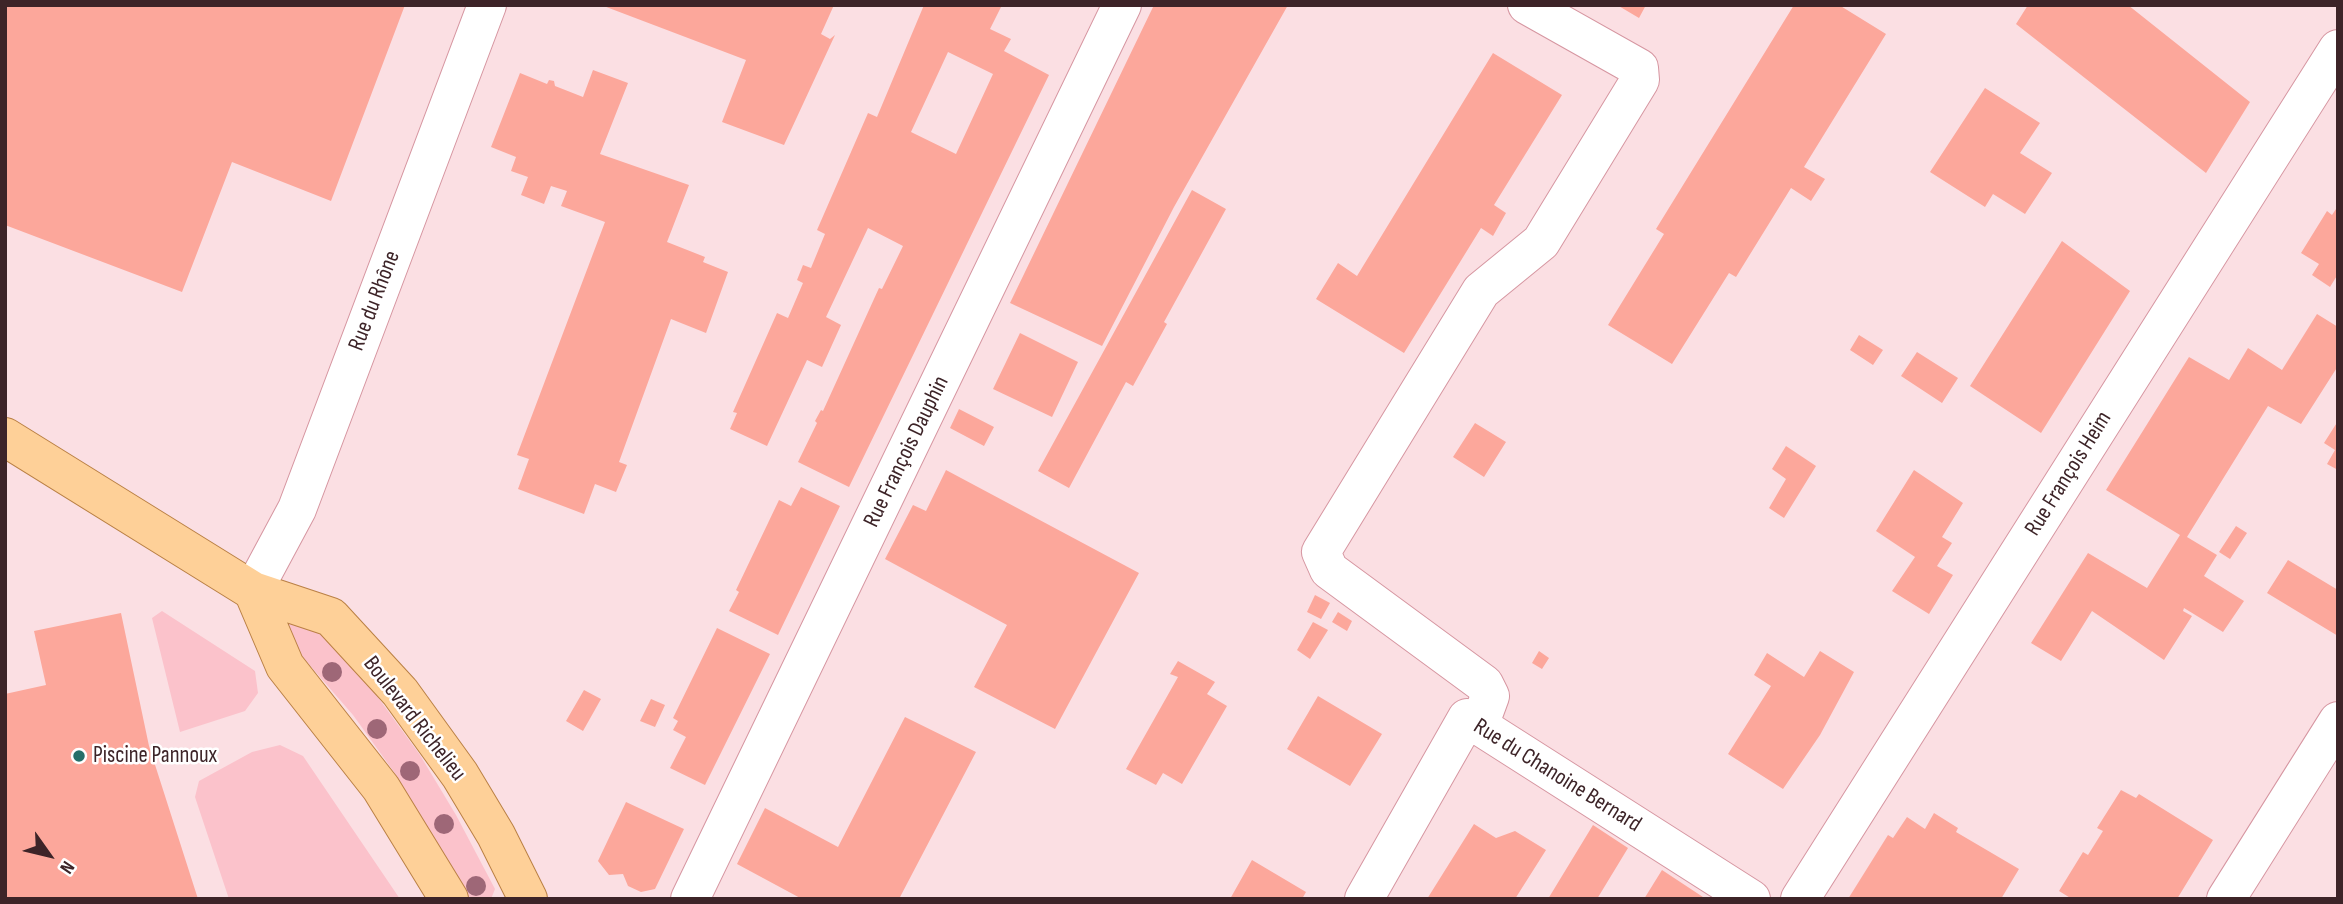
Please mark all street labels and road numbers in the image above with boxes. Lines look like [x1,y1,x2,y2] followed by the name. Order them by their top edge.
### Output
[343,247,407,355] street label: Rue du Rhône
[858,372,956,532] street label: Rue François Dauphin
[2020,407,2118,541] street label: Rue François Heim
[357,651,471,787] street label: Boulevard Richelieu
[1468,713,1646,839] street label: Rue du Chanoine Bernard

